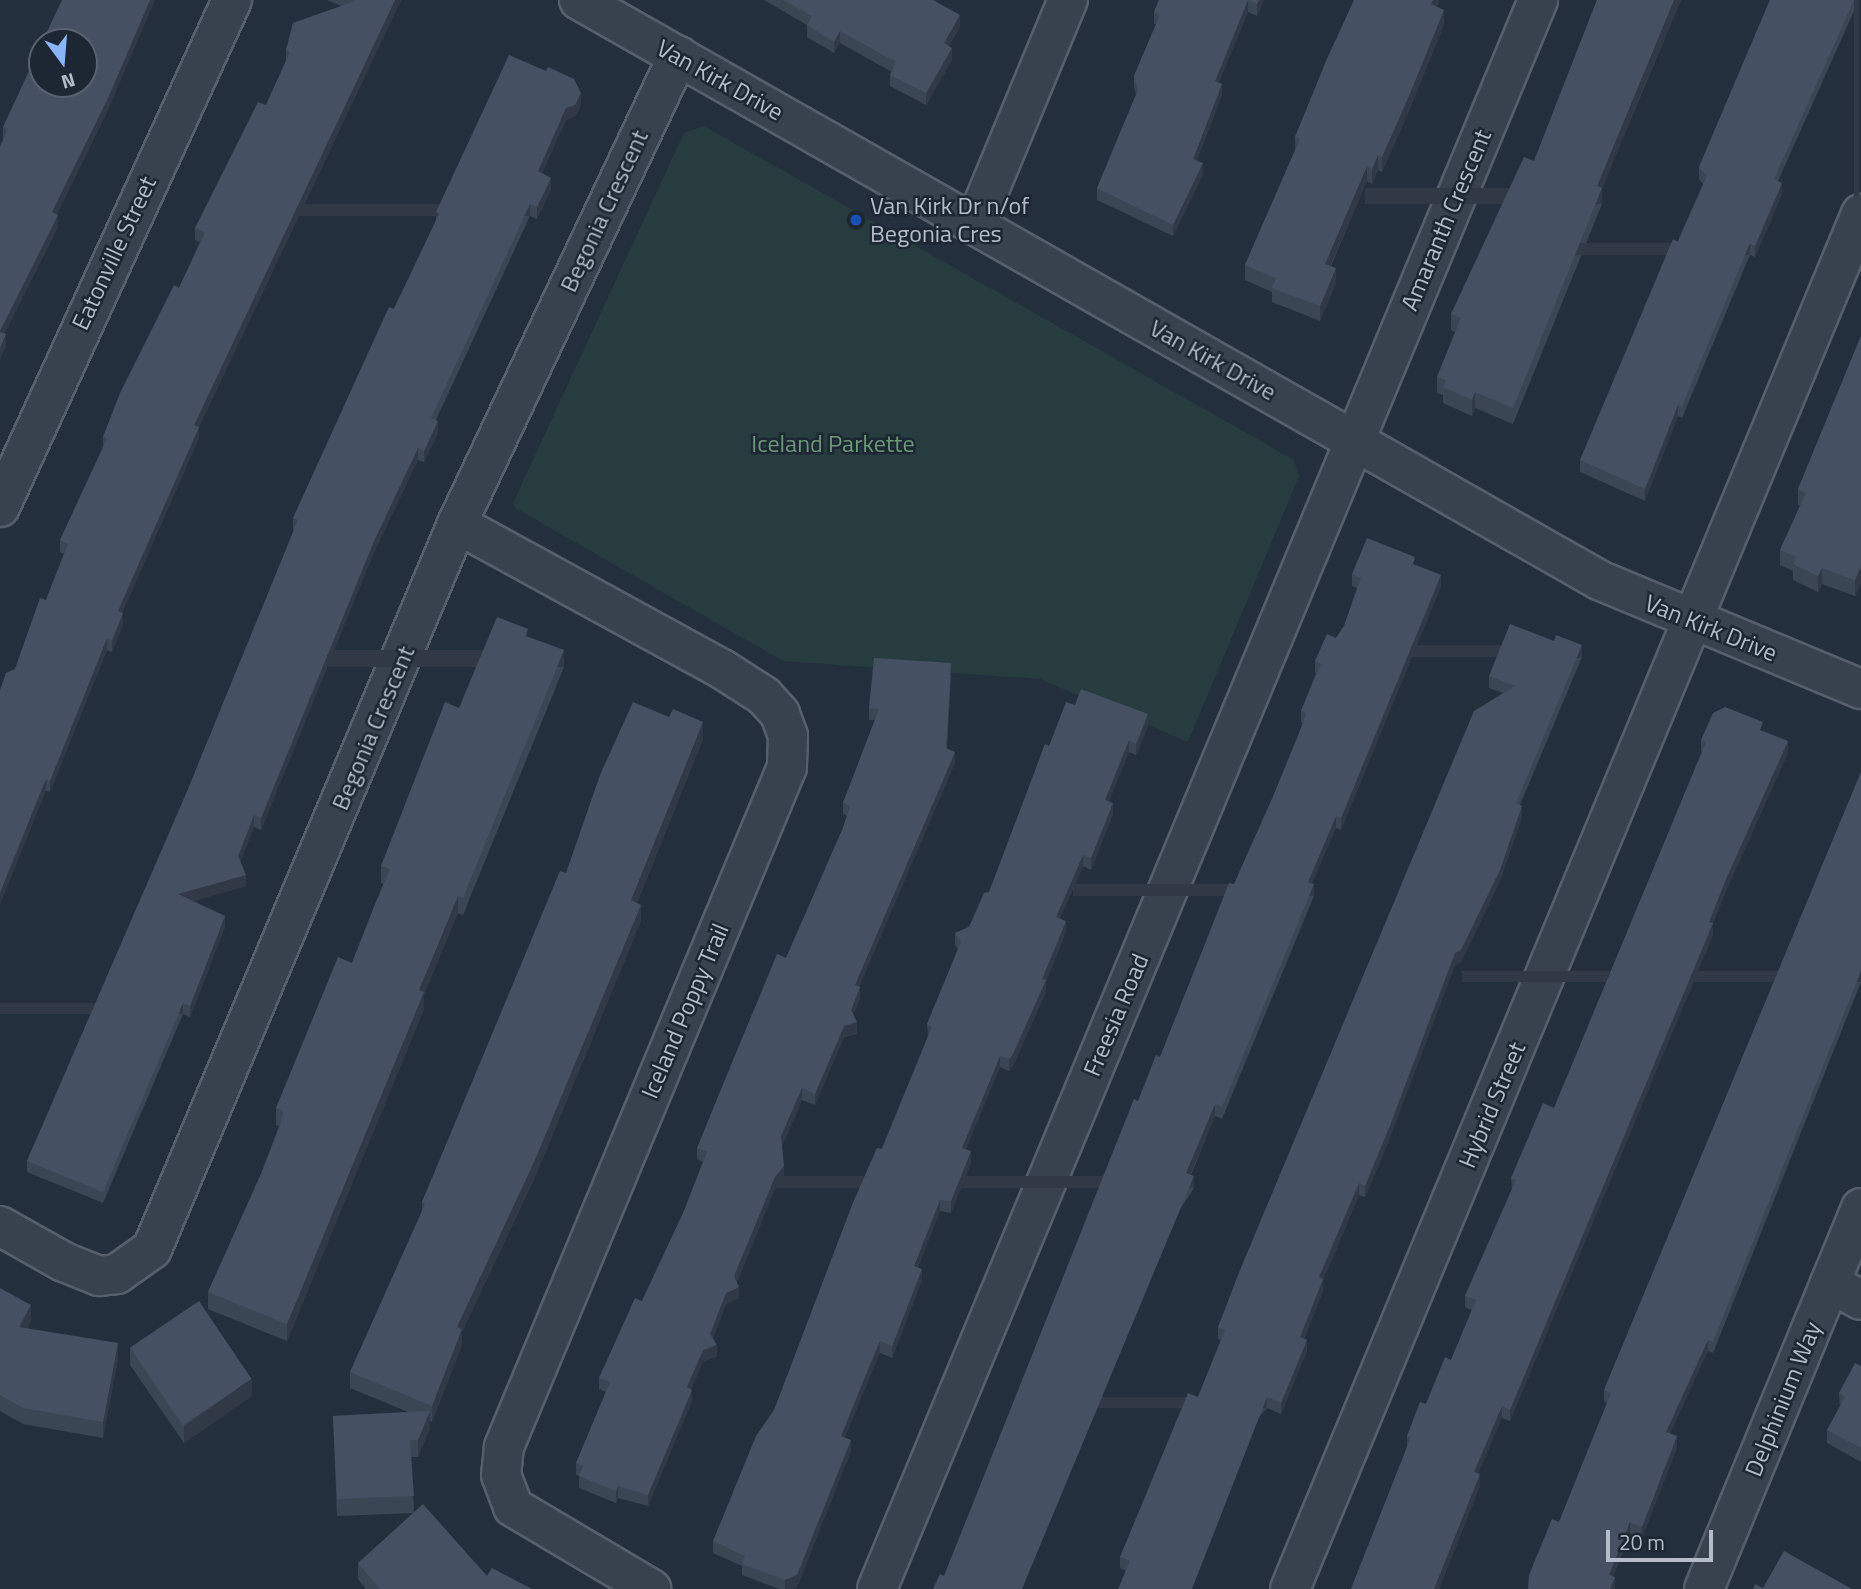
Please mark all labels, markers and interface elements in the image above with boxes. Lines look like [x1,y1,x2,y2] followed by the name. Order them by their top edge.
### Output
[28,28,98,98] north arrow
[652,33,788,127] street label: Van Kirk Drive
[58,66,79,97] text: N
[554,125,654,297] street label: Begonia Crescent
[1395,125,1497,315] street label: Amaranth Crescent
[66,172,162,334] street label: Eatonville Street
[870,192,1029,248] place label: Van Kirk Dr n/of Begonia Cres
[848,212,864,228] marker: Van Kirk Dr n/of Begonia Cres
[1145,313,1281,407] street label: Van Kirk Drive
[751,430,915,458] park label: Iceland Parkette
[1641,588,1781,668] street label: Van Kirk Drive
[325,642,421,814] street label: Begonia Crescent
[635,919,735,1103] street label: Iceland Poppy Trail
[1077,949,1155,1081] street label: Freesia Road
[1453,1038,1531,1172] street label: Hybrid Street
[1739,1317,1827,1481] street label: Delphinium Way
[1609,1516,1716,1560] scale bar
[1619,1526,1665,1558] text: 20 m

